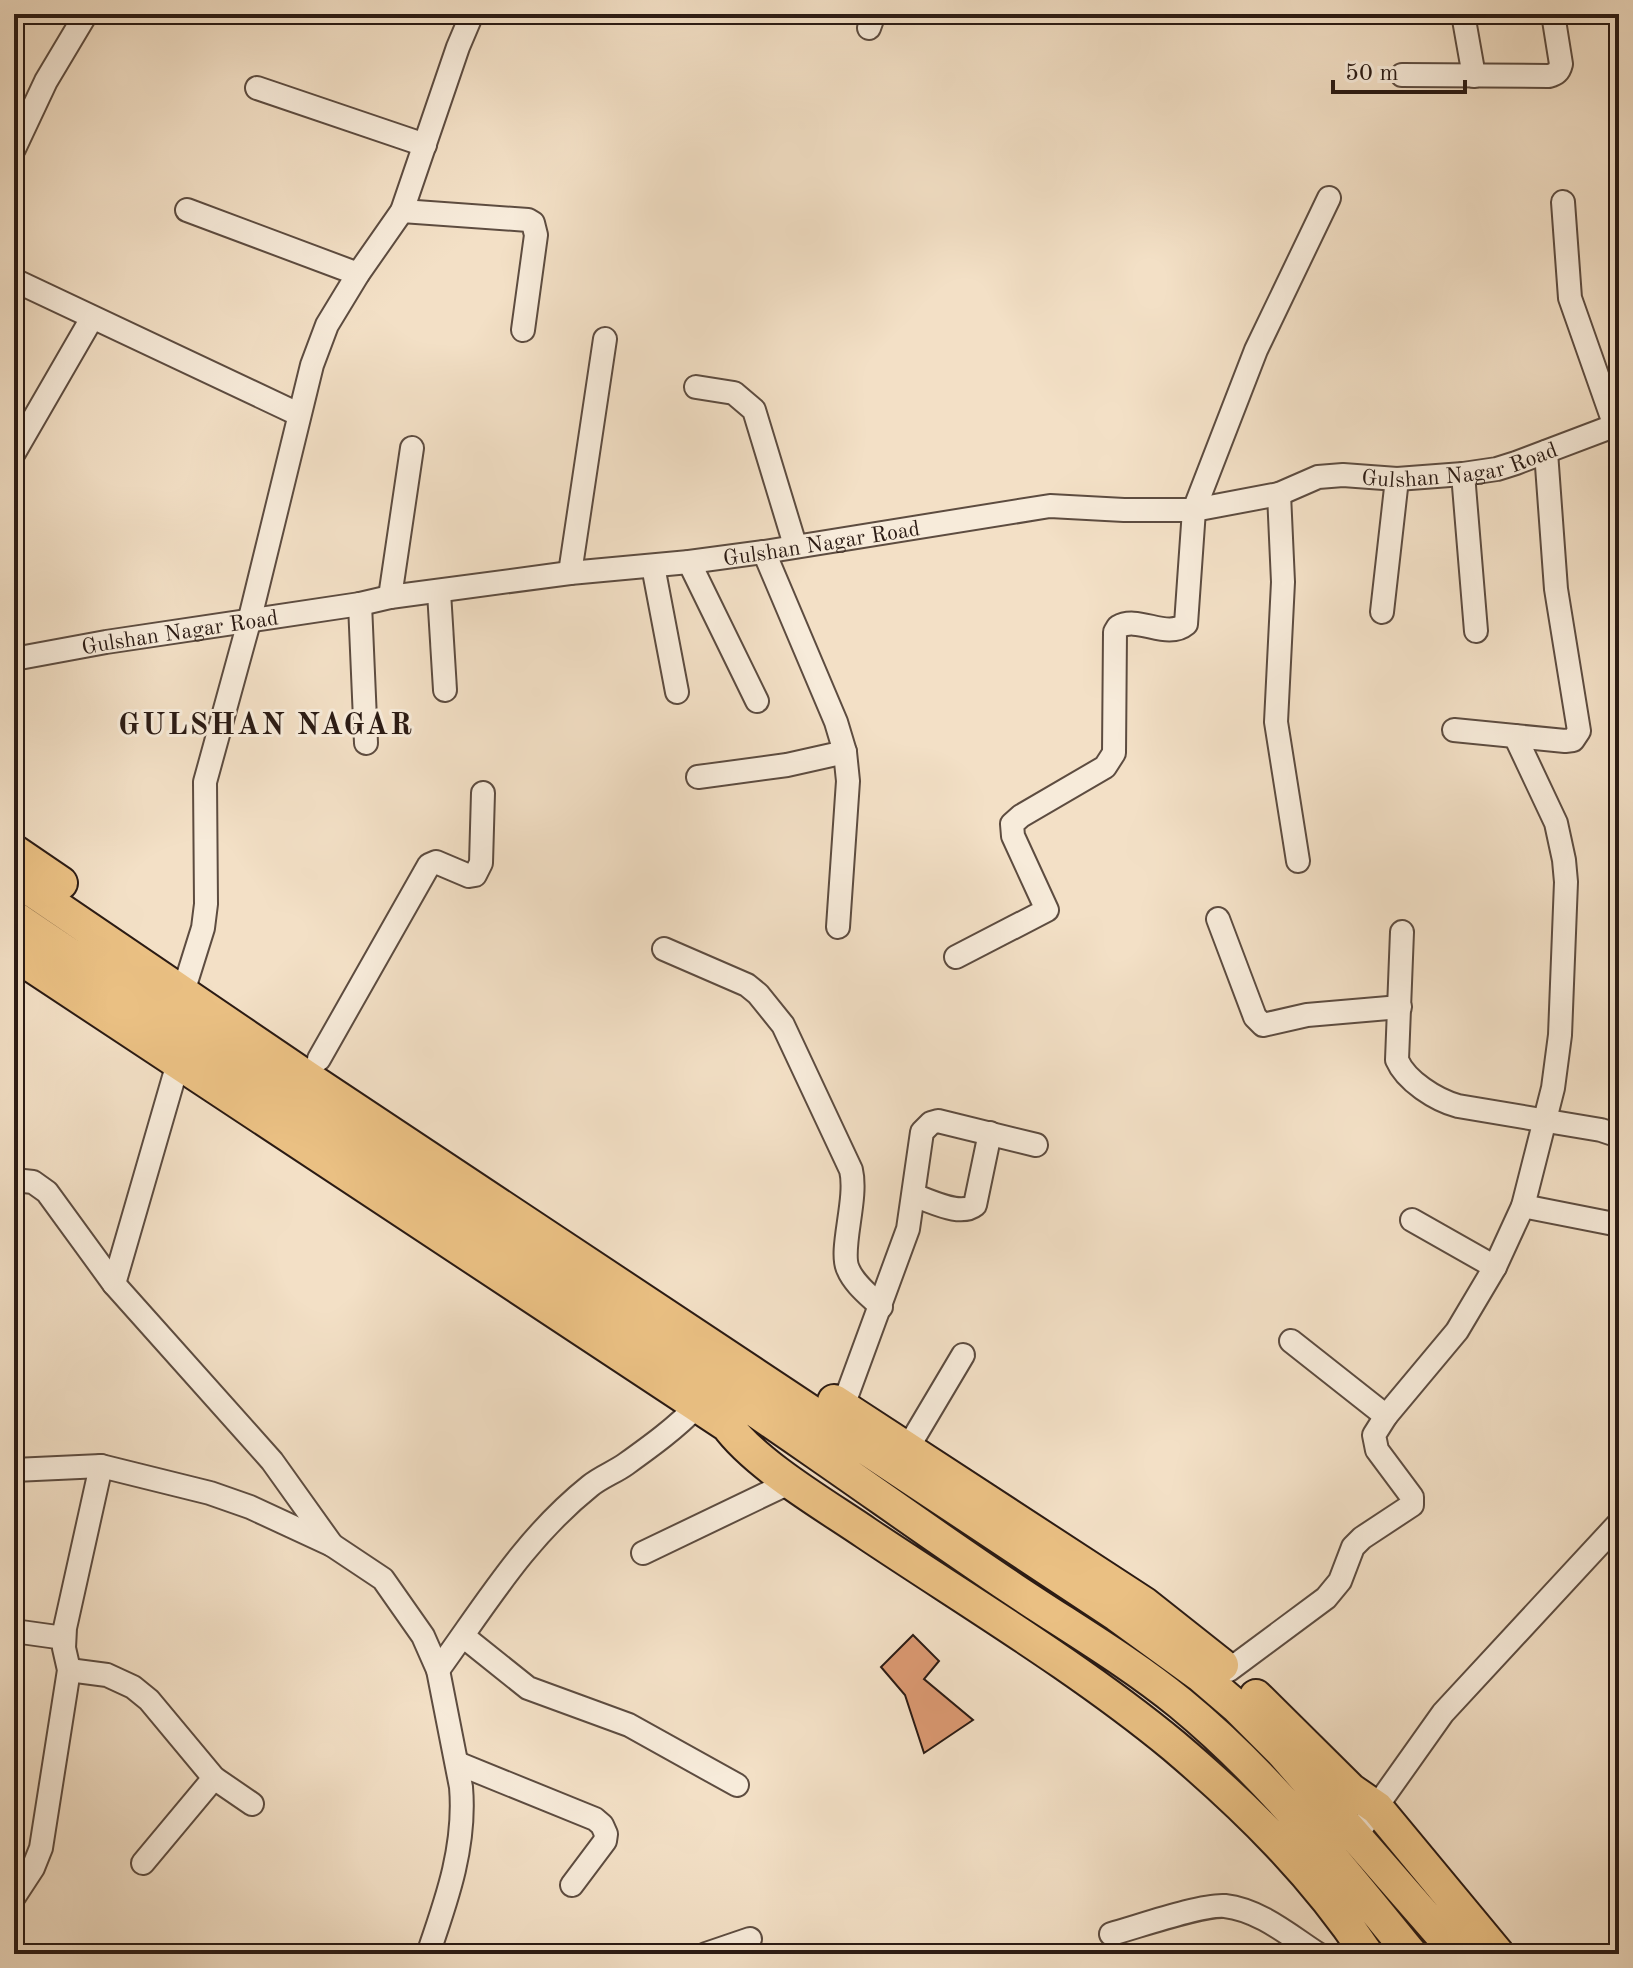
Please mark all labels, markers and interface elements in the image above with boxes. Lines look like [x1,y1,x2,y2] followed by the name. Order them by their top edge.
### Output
[1333,44,1465,94] scale bar
[1345,62,1399,86] text: 50 m
[1361,439,1561,492] street label: Gulshan Nagar Road
[722,518,922,570] street label: Gulshan Nagar Road
[80,607,280,659] street label: Gulshan Nagar Road
[118,711,414,741] district label: GULSHAN NAGAR

